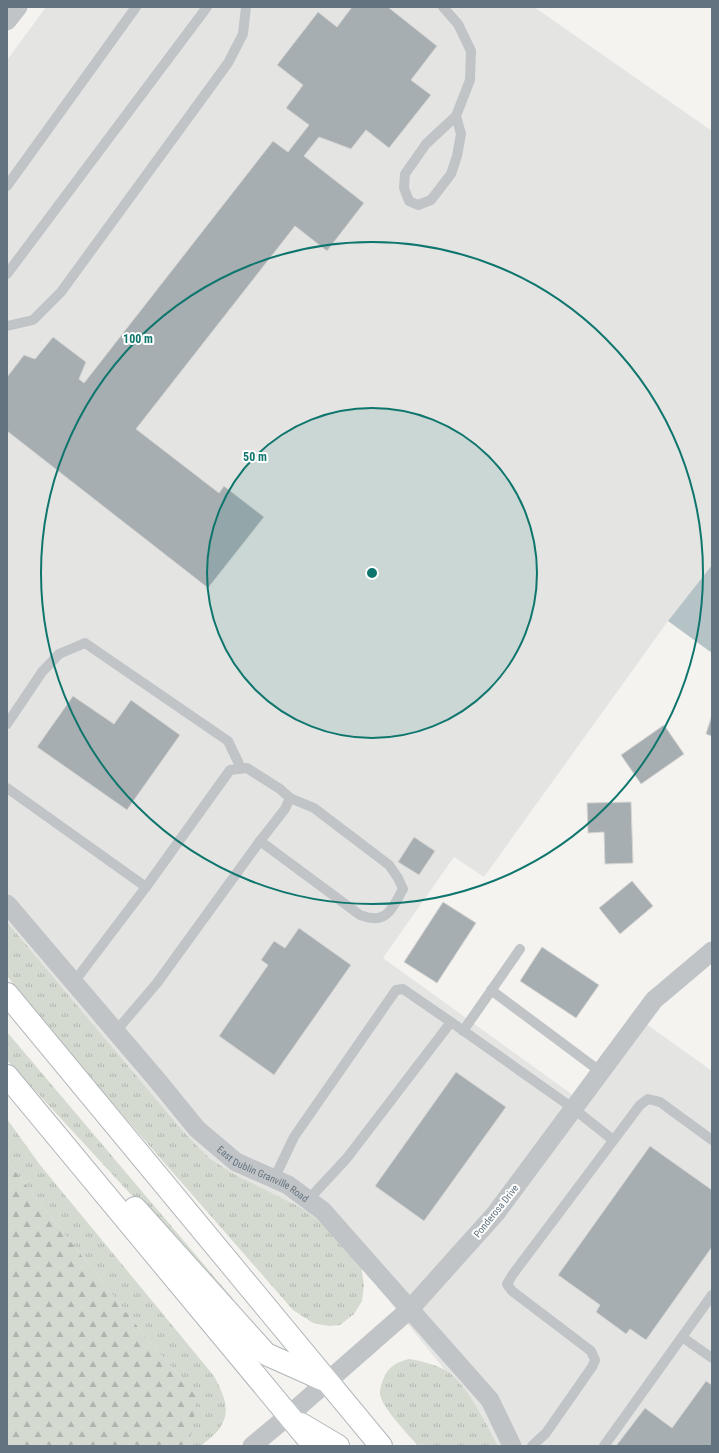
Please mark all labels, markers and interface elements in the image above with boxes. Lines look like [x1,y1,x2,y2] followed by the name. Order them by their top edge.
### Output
[123,332,153,346] text: 100 m
[243,450,267,464] text: 50 m
[365,566,379,580] centre of rings
[215,1143,311,1204] street label: East Dublin Granville Road
[471,1182,521,1240] street label: Ponderosa Drive

